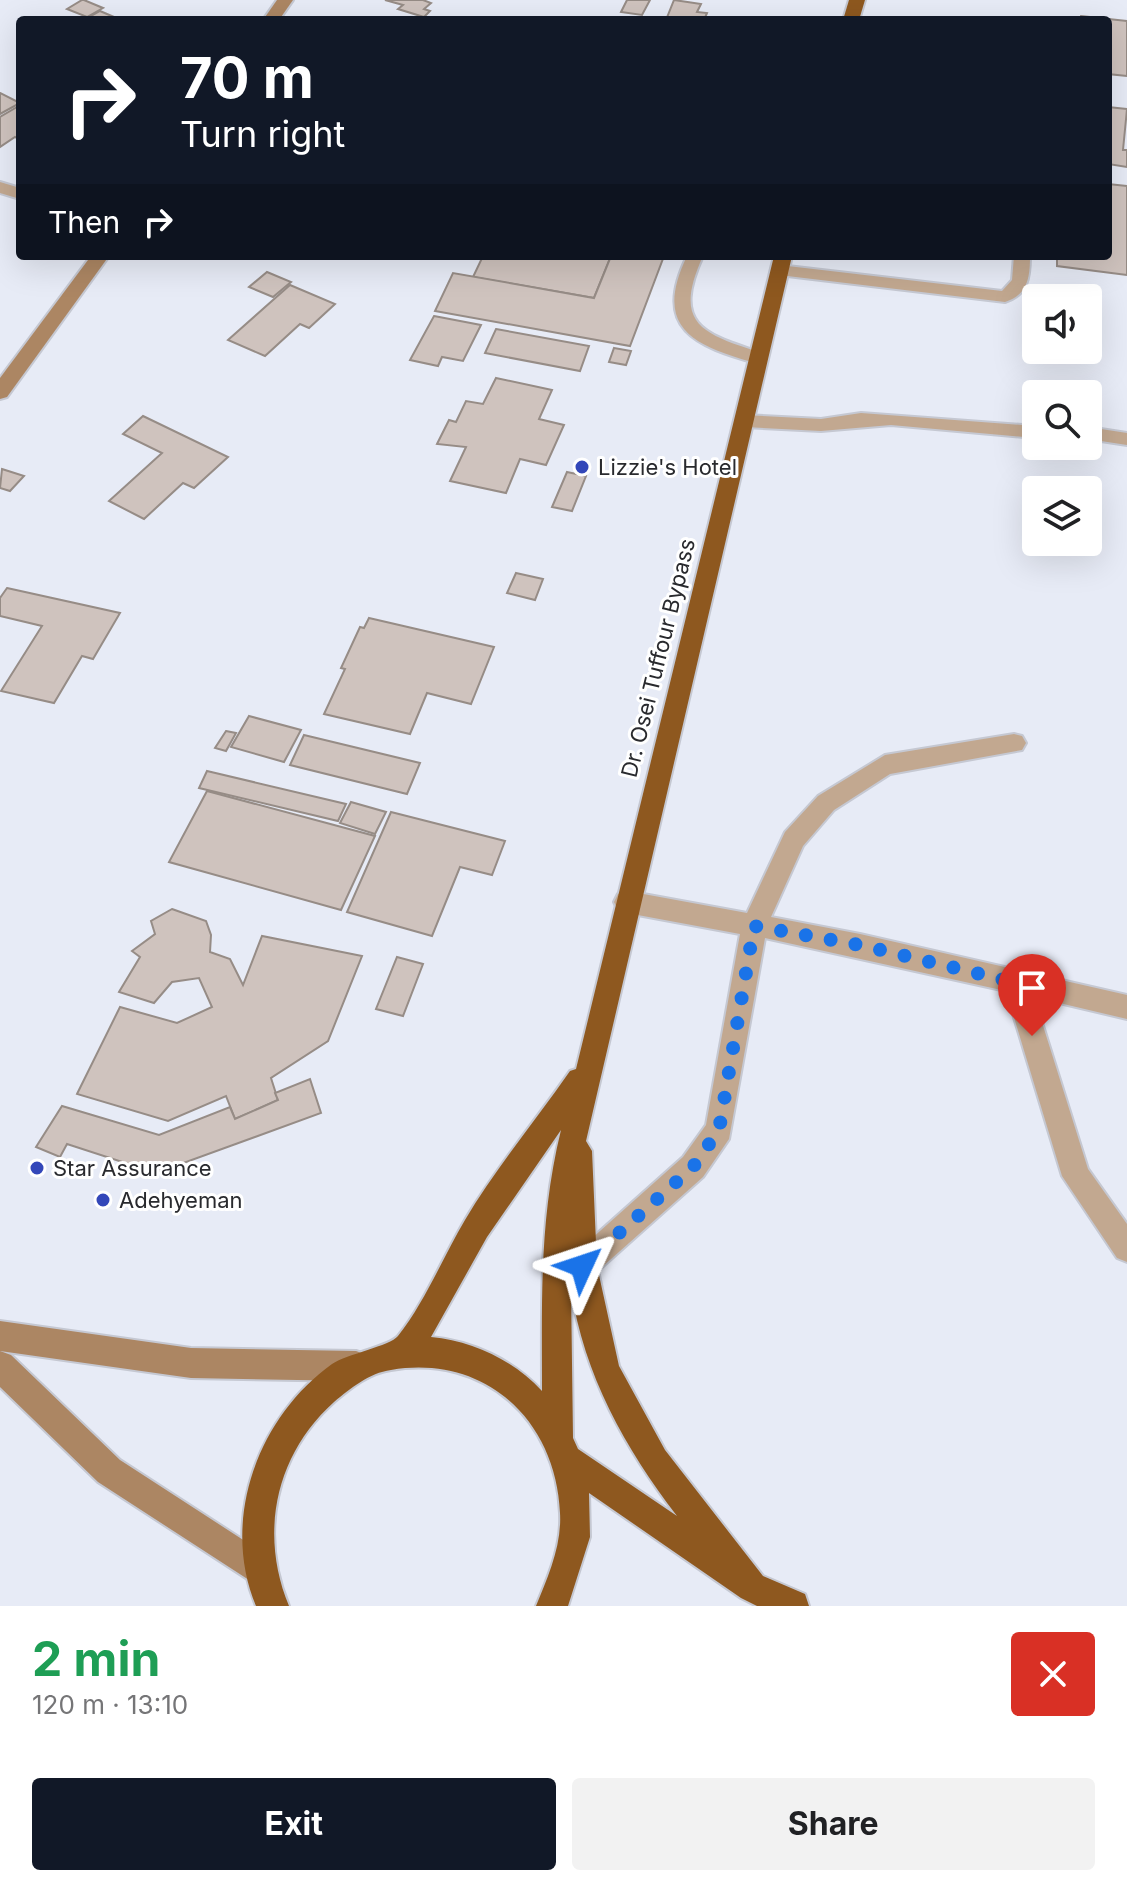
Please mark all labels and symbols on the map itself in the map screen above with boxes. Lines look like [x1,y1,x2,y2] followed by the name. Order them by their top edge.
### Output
[598,454,737,480] place label: Lizzie's Hotel
[573,458,591,476] marker: Lizzie's Hotel
[616,536,700,780] street label: Dr. Osei Tuffour Bypass
[998,954,1066,1036] pin
[53,1155,212,1181] place label: Star Assurance
[28,1159,46,1177] marker: Star Assurance
[119,1187,243,1213] place label: Adehyeman
[94,1191,112,1209] marker: Adehyeman
[540,1224,624,1308] position arrow

